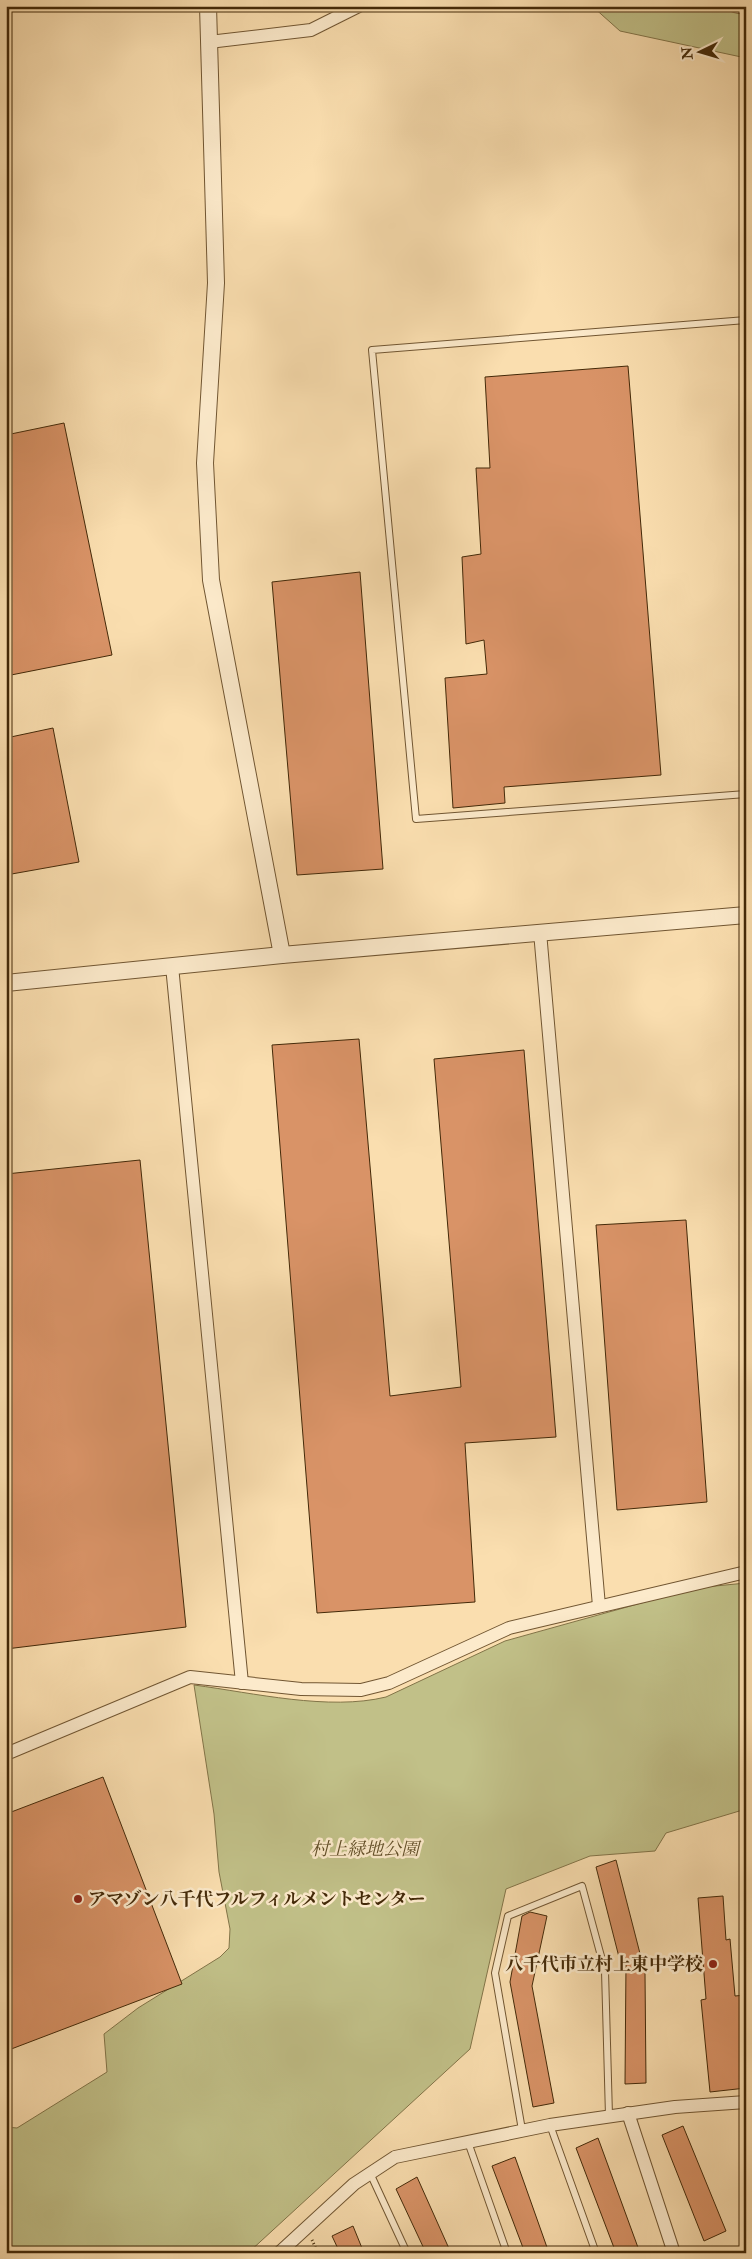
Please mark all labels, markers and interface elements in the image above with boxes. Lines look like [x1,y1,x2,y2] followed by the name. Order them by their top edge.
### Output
[674,28,724,78] north arrow
[678,46,697,61] text: N
[311,1838,422,1861] park label: 村上緑地公園
[88,1888,426,1911] place label: アマゾン八千代フルフィルメントセンター
[72,1893,84,1905] marker: アマゾン八千代フルフィルメントセンター
[505,1953,703,1976] place label: 八千代市立村上東中学校
[707,1958,719,1970] marker: 八千代市立村上東中学校

